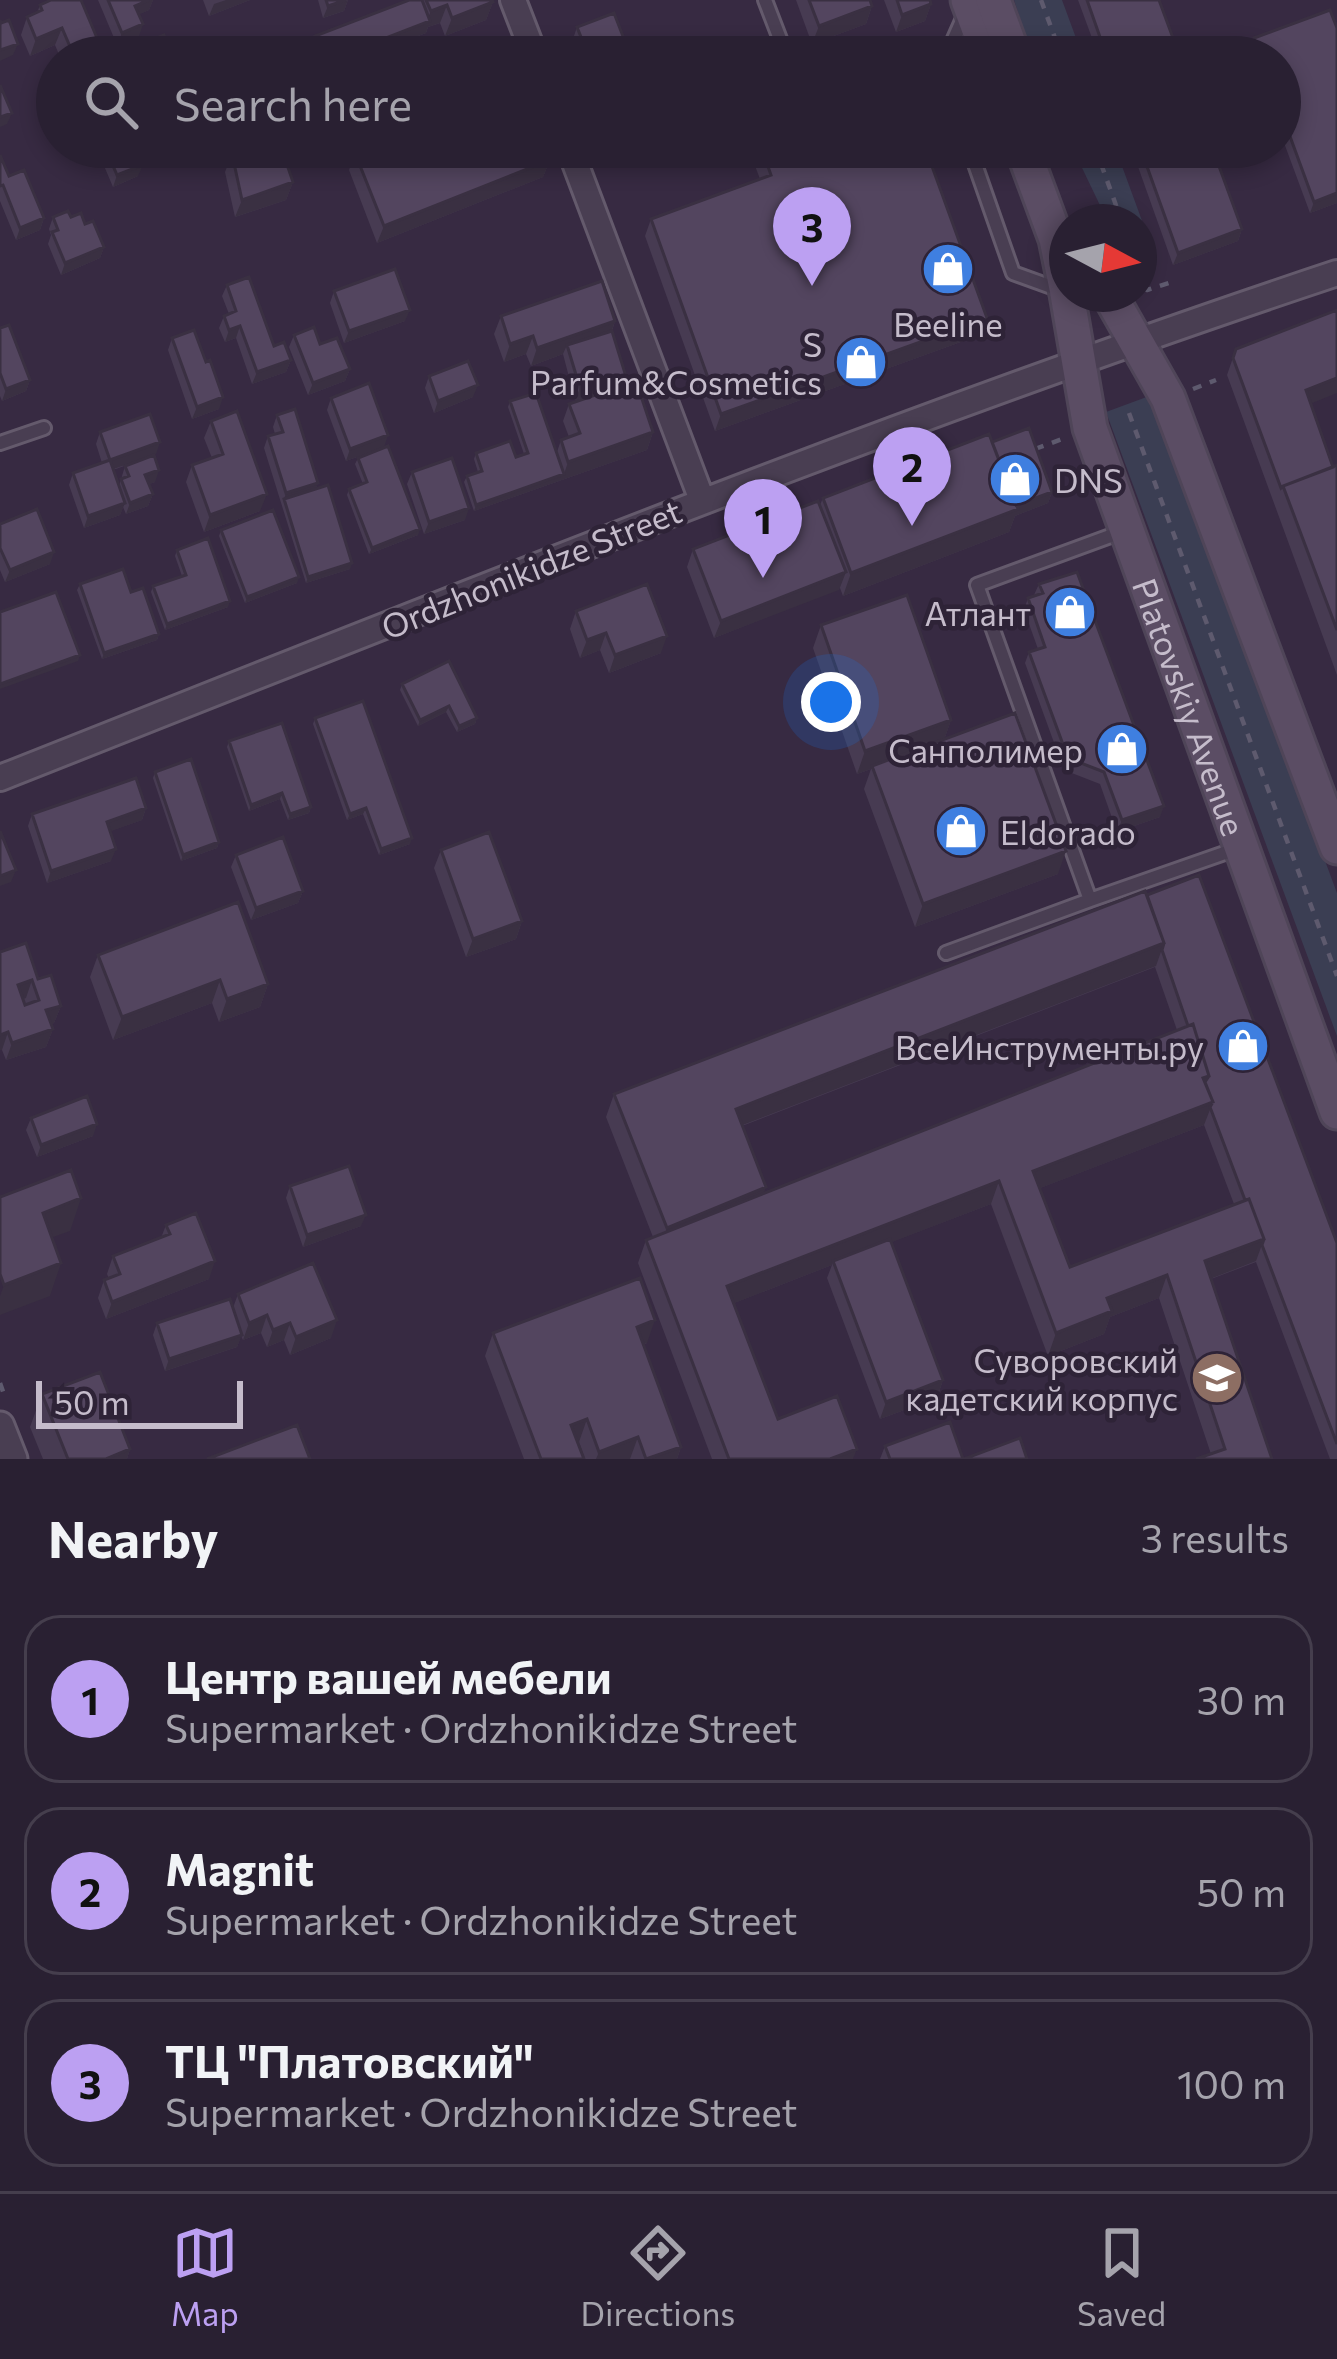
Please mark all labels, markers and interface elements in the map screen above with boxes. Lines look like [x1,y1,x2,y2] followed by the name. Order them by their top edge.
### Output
[36,36,1301,168] search box
[78,69,144,135] icon: search
[174,75,412,130] text: Search here
[773,187,851,286] pin: 3
[1049,204,1157,312] north arrow
[920,241,976,297] shop icon: Beeline
[893,303,1003,344] place label: Beeline
[530,323,822,402] place label: S Parfum&Cosmetics
[833,334,889,390] shop icon: S Parfum&Cosmetics
[873,427,951,526] pin: 2
[987,451,1043,507] shop icon: DNS
[1054,459,1123,500] place label: DNS
[724,479,802,578] pin: 1
[375,489,687,647] street label: Ordzhonikidze Street
[1125,572,1256,841] street label: Platovskiy Avenue
[1042,584,1098,640] shop icon: Атлант
[925,592,1031,633] place label: Атлант
[801,672,861,732] your location
[1094,721,1150,777] shop icon: Санполимер
[888,729,1083,770] place label: Санполимер
[933,803,989,859] shop icon: Eldorado
[1000,811,1136,852] place label: Eldorado
[1215,1018,1271,1074] shop icon: ВсеИнструменты.ру
[895,1026,1204,1067] place label: ВсеИнструменты.ру
[906,1339,1178,1418] place label: Суворовский кадетский корпус
[1189,1350,1245,1406] school or university icon: Суворовский кадетский корпус
[36,1375,243,1428] scale bar
[54,1381,130,1422] text: 50 m
[48,1506,218,1569] text: Nearby
[1141,1513,1289,1561] text: 3 results
[165,1648,612,1703] text: Центр вашей мебели
[81,1675,99,1723] text: 1
[1197,1675,1286,1723] text: 30 m
[165,1703,798,1751] text: Supermarket · Ordzhonikidze Street
[165,1840,314,1895] text: Magnit
[79,1867,101,1915] text: 2
[1197,1867,1286,1915] text: 50 m
[165,1895,798,1943] text: Supermarket · Ordzhonikidze Street
[165,2032,534,2087] text: ТЦ "Платовский"
[79,2059,101,2107] text: 3
[1177,2059,1286,2107] text: 100 m
[165,2087,798,2135] text: Supermarket · Ordzhonikidze Street
[171,2220,239,2333] tab: Map
[581,2220,735,2333] tab: Directions
[1077,2220,1166,2333] tab: Saved

